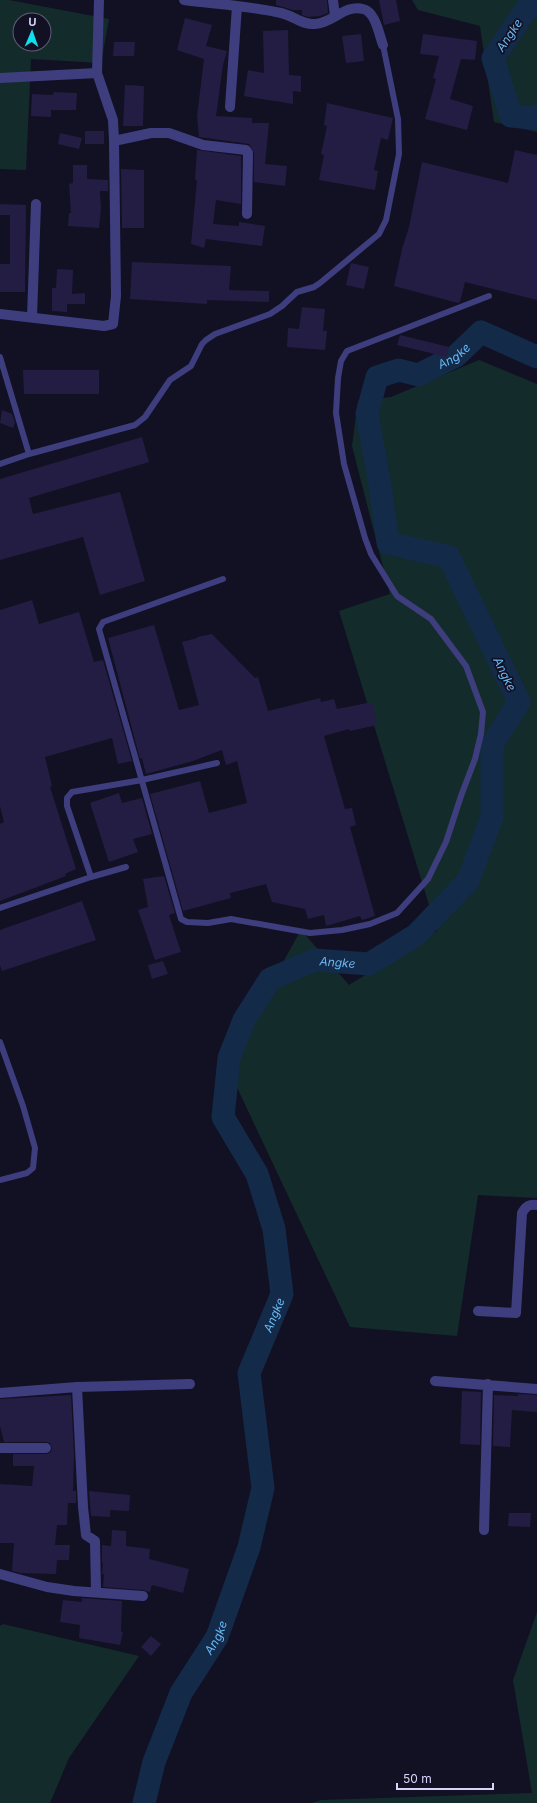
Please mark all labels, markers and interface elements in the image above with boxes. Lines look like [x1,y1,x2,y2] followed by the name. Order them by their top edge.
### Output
[12,12,52,52] north arrow
[28,15,37,29] text: U
[492,16,525,55] water label: Angke
[434,339,473,372] water label: Angke
[490,654,520,694] water label: Angke
[318,953,356,970] water label: Angke
[259,1295,287,1335] water label: Angke
[200,1618,230,1658] water label: Angke
[397,1765,493,1791] scale bar
[403,1771,432,1786] text: 50 m

